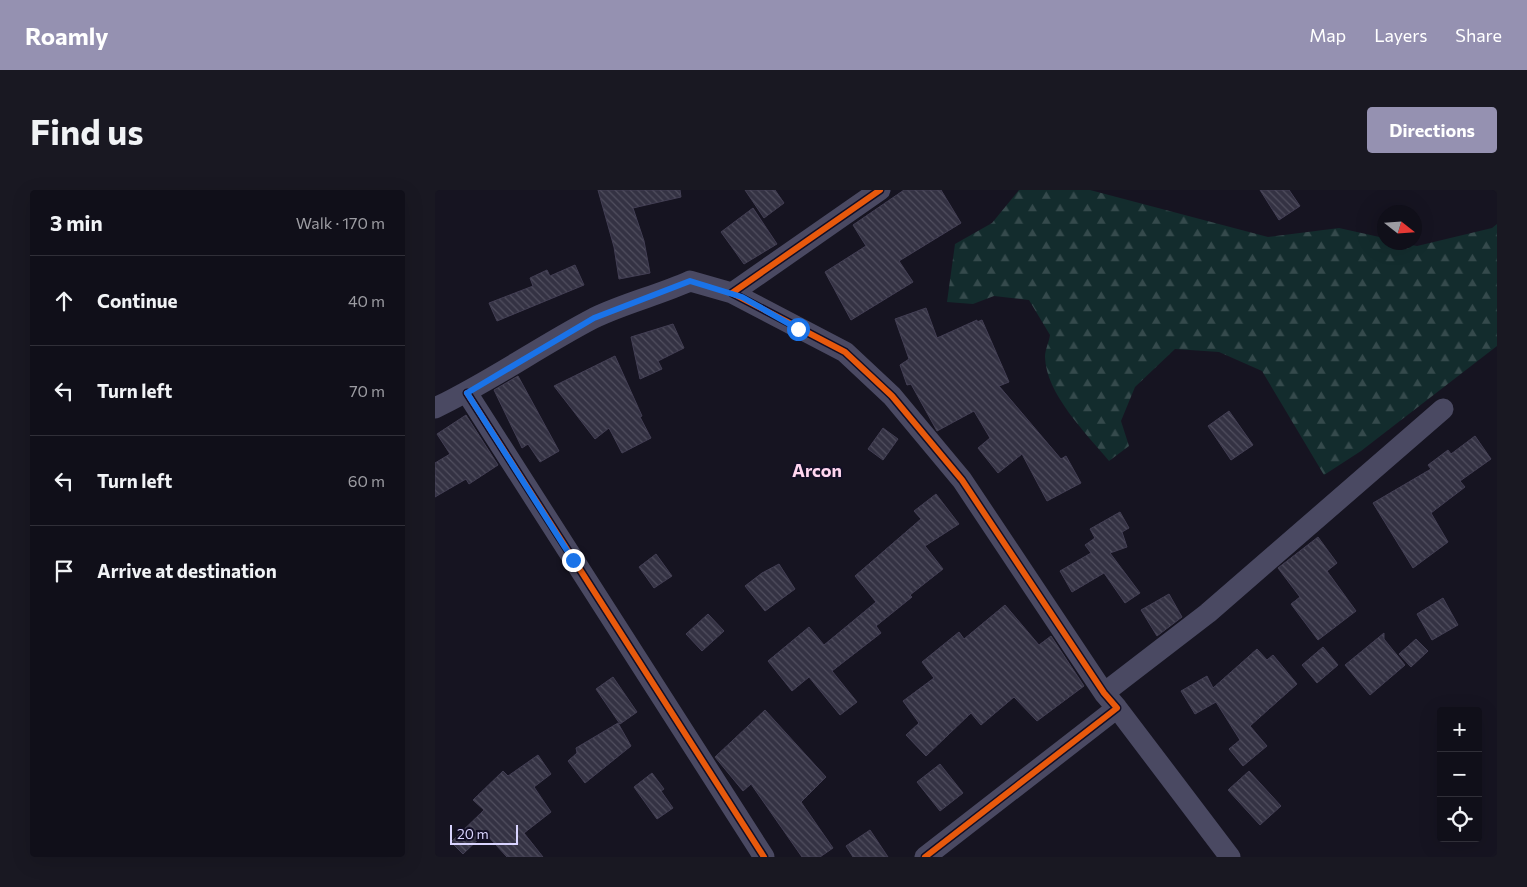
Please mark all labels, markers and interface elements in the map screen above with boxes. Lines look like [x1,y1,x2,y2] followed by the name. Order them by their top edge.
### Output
[25,21,108,50] text: Roamly
[1309,24,1346,46] text: Map
[1374,24,1427,46] text: Layers
[1455,24,1502,46] text: Share
[1367,107,1497,153] button: Directions
[30,109,144,152] text: Find us
[1377,205,1422,250] north arrow
[50,210,103,235] text: 3 min
[296,213,385,232] text: Walk · 170 m
[50,287,78,315] icon: ahead
[97,289,177,312] text: Continue
[348,291,385,310] text: 40 m
[787,318,810,341] route start
[50,377,78,405] icon: left
[97,379,172,402] text: Turn left
[349,381,385,400] text: 70 m
[792,459,842,481] district label: Arcon
[50,467,78,495] icon: left
[97,469,172,492] text: Turn left
[348,471,385,490] text: 60 m
[562,549,585,572] route end
[50,557,78,585] icon: arrive
[97,559,277,582] text: Arrive at destination
[1437,707,1482,842] map controls
[1437,707,1482,752] button: +
[1437,752,1482,797] button: −
[1437,797,1482,842] button: locate
[450,822,517,845] scale bar
[457,825,489,842] text: 20 m

